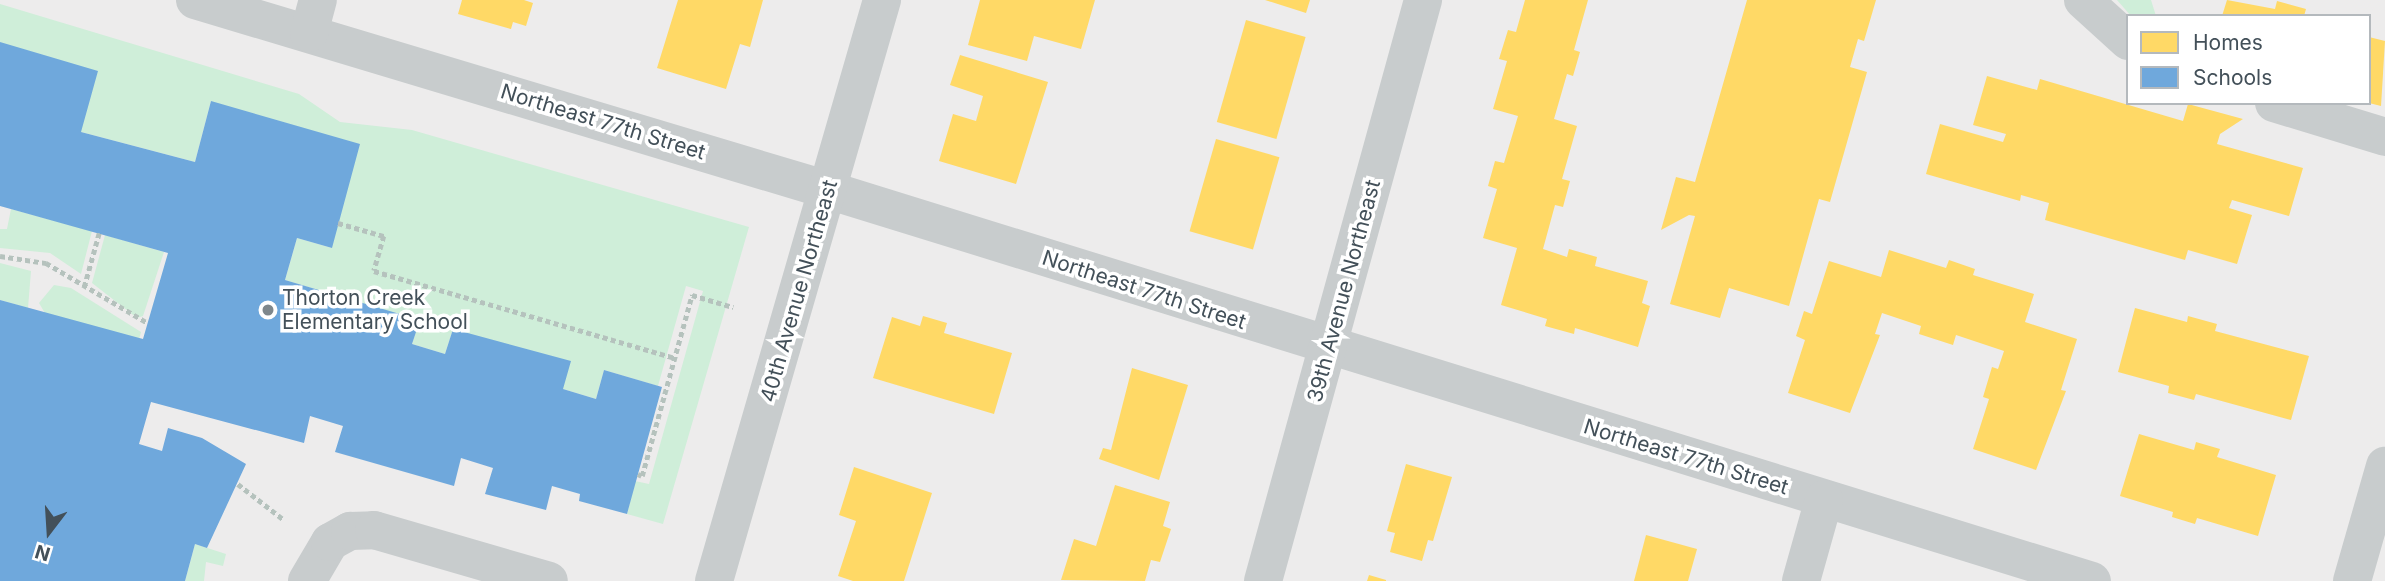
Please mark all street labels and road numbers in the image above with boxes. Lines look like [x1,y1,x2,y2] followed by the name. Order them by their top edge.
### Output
[498,79,708,165] street label: Northeast 77th Street
[755,177,843,405] street label: 40th Avenue Northeast
[1302,177,1386,405] street label: 39th Avenue Northeast
[1039,245,1249,335] street label: Northeast 77th Street
[1581,414,1791,500] street label: Northeast 77th Street

